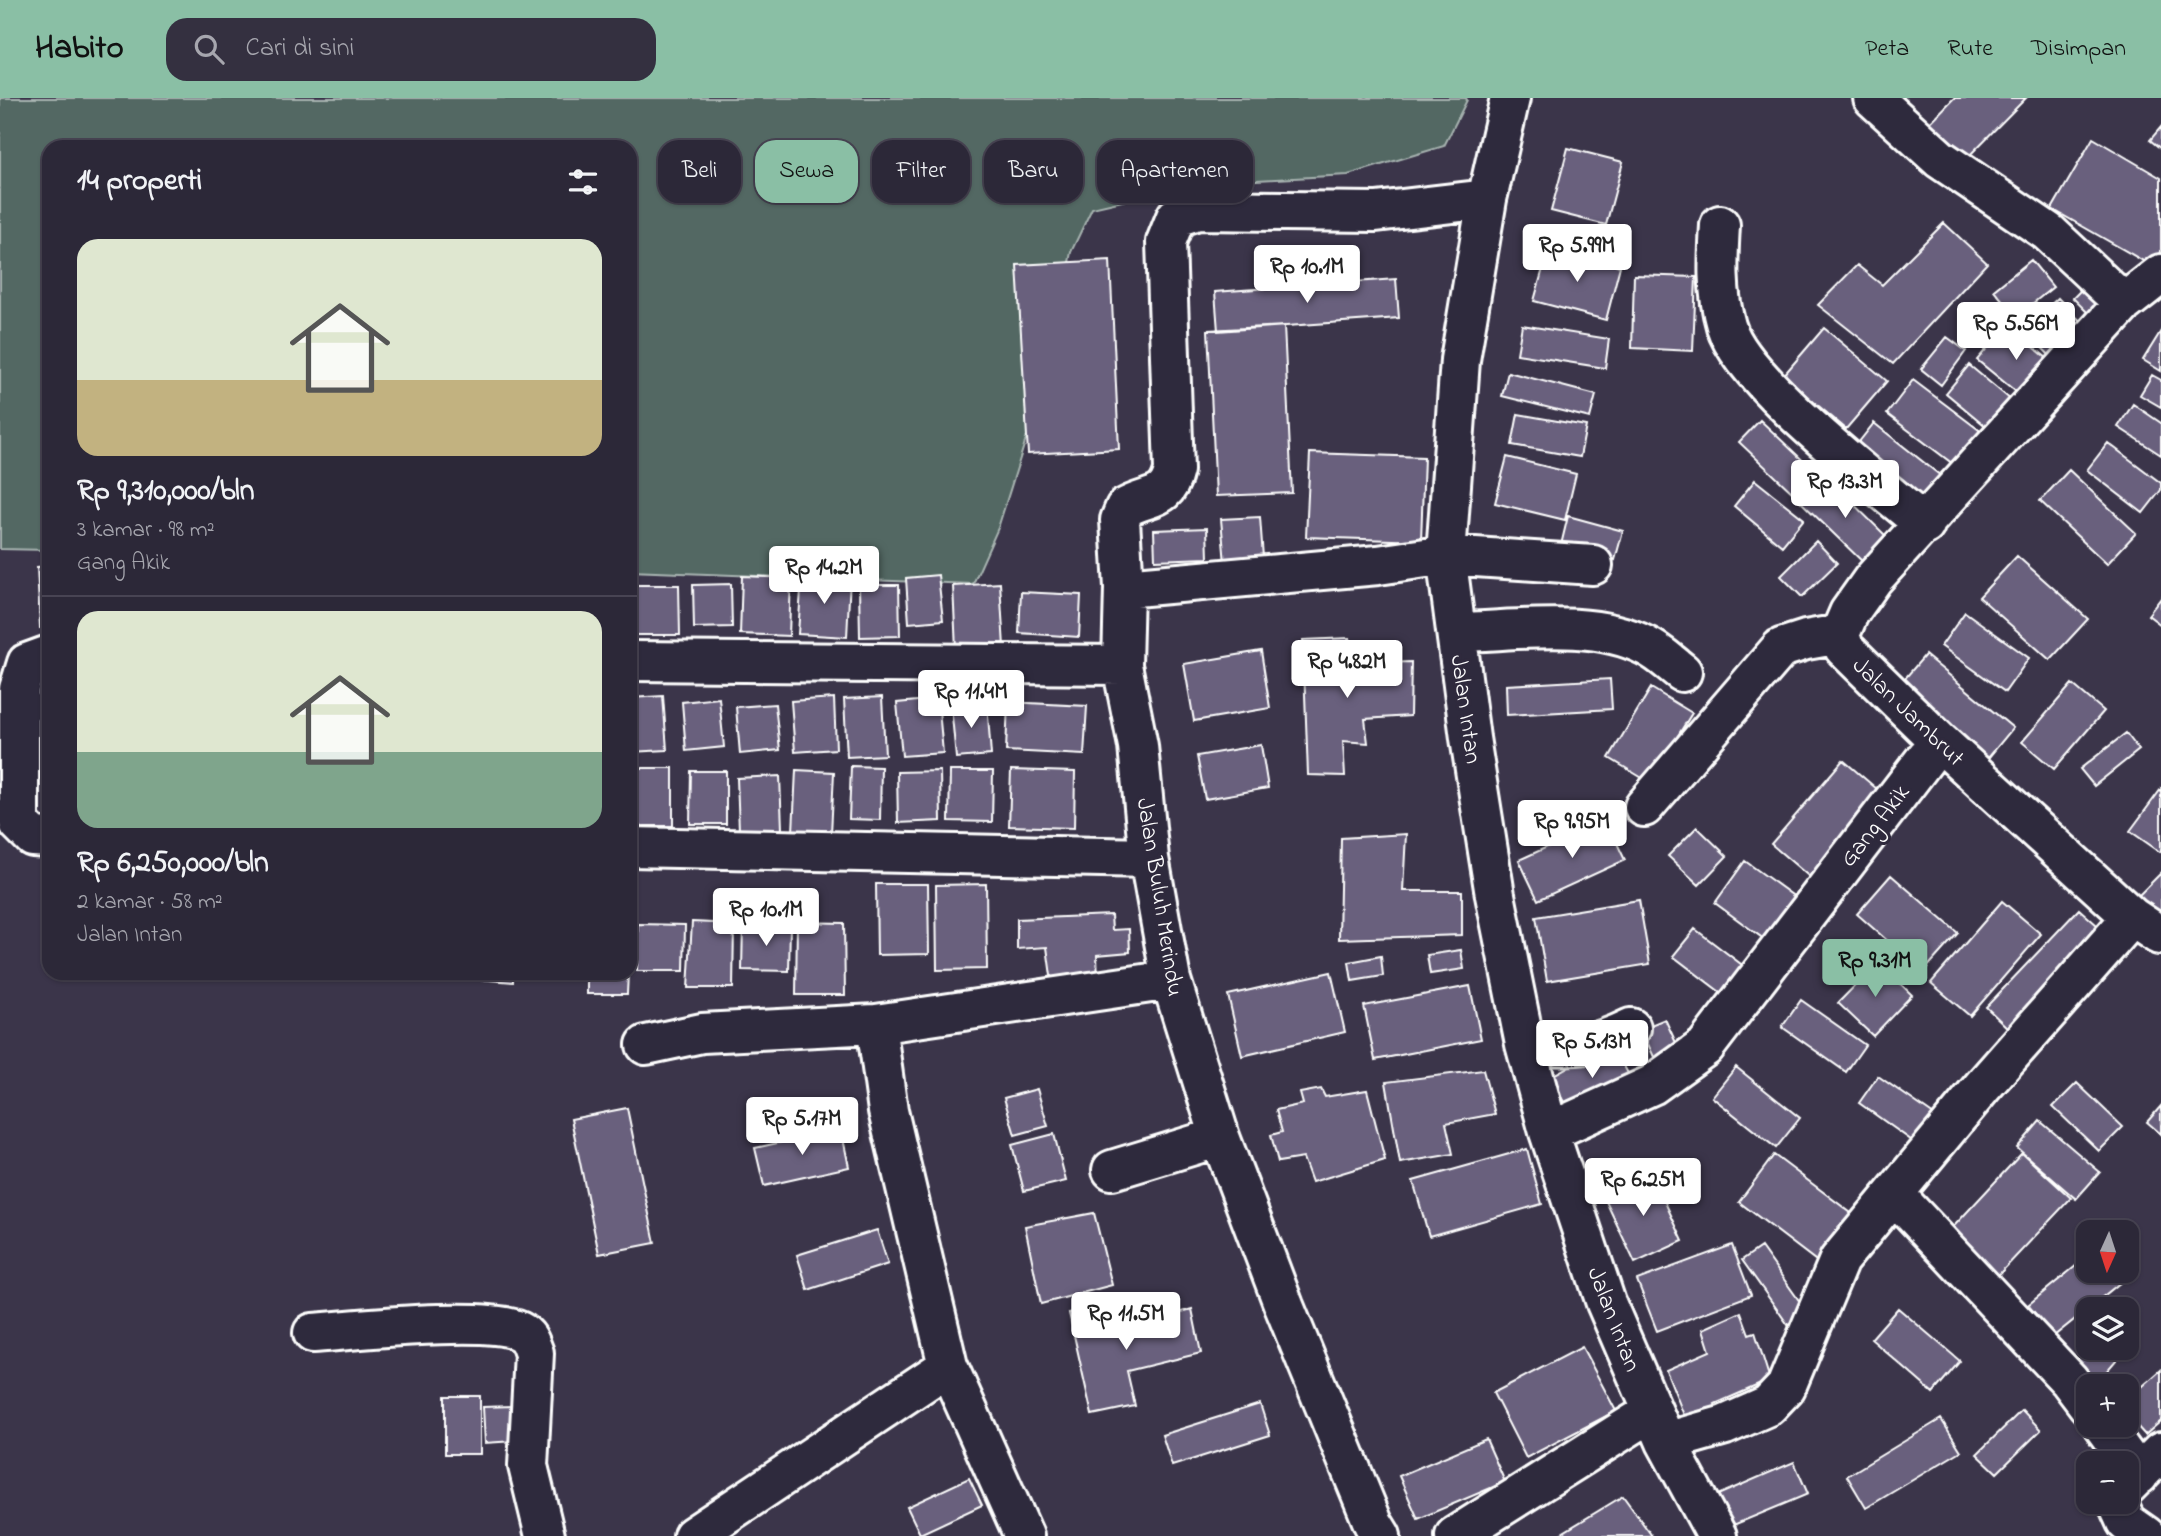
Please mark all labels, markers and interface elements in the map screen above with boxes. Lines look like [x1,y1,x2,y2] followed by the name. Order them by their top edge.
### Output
[166,18,656,81] search box
[35,25,124,73] text: Habito
[190,30,228,68] icon: search
[246,30,354,68] text: Cari di sini
[1865,32,1909,67] text: Peta
[1947,32,1993,67] text: Rute
[2031,32,2126,67] text: Disimpan
[658,140,741,203] chip: Beli
[755,140,858,203] chip: Sewa
[872,140,970,203] chip: Filter
[984,140,1083,203] chip: Baru
[1097,140,1253,203] chip: Apartemen
[77,160,202,204] text: 14 properti
[564,163,602,201] icon: filters
[1505,225,1649,284] pin: Rp 5.99M
[1539,230,1615,263] text: Rp 5.99M
[1235,246,1379,305] pin: Rp 10.1M
[1270,251,1344,284] text: Rp 10.1M
[277,285,403,411] icon: home
[1944,302,2088,362] pin: Rp 5.56M
[1973,308,2059,341] text: Rp 5.56M
[1773,460,1917,520] pin: Rp 13.3M
[1807,466,1883,499] text: Rp 13.3M
[77,470,255,514] text: Rp 9,310,000/bln
[77,514,215,547] text: 3 kamar · 98 m²
[752,546,896,606] pin: Rp 14.2M
[77,547,170,580] text: Gang Akik
[785,552,863,585] text: Rp 14.2M
[1275,640,1419,700] pin: Rp 4.82M
[1307,646,1387,679] text: Rp 4.82M
[1843,650,1971,776] street label: Jalan Jambrut
[1440,653,1489,766] street label: Jalan Intan
[277,657,403,783] icon: home
[899,670,1043,730] pin: Rp 11.4M
[934,676,1008,709] text: Rp 11.4M
[1832,777,1920,875] street label: Gang Akik
[1126,796,1191,999] street label: Jalan Buluh Merindu
[1500,800,1644,860] pin: Rp 9.95M
[1534,806,1610,839] text: Rp 9.95M
[77,842,269,886] text: Rp 6,250,000/bln
[77,886,223,919] text: 2 kamar · 58 m²
[694,888,838,948] pin: Rp 10.1M
[729,894,803,927] text: Rp 10.1M
[77,919,182,952] text: Jalan Intan
[1803,940,1947,999] pin: Rp 9.31M
[1838,945,1912,978] text: Rp 9.31M
[1520,1020,1664,1080] pin: Rp 5.13M
[1552,1026,1632,1059] text: Rp 5.13M
[730,1098,874,1157] pin: Rp 5.17M
[762,1103,842,1136] text: Rp 5.17M
[1571,1158,1715,1218] pin: Rp 6.25M
[1601,1164,1685,1197] text: Rp 6.25M
[2076,1220,2138,1283] north arrow
[2076,1220,2139,1514] map controls
[1577,1262,1649,1377] street label: Jalan Intan
[1054,1292,1198,1352] pin: Rp 11.5M
[2076,1297,2139,1360] button: layers
[1087,1298,1165,1331] text: Rp 11.5M
[2076,1374,2139,1437] button: +
[2076,1451,2139,1514] button: −

